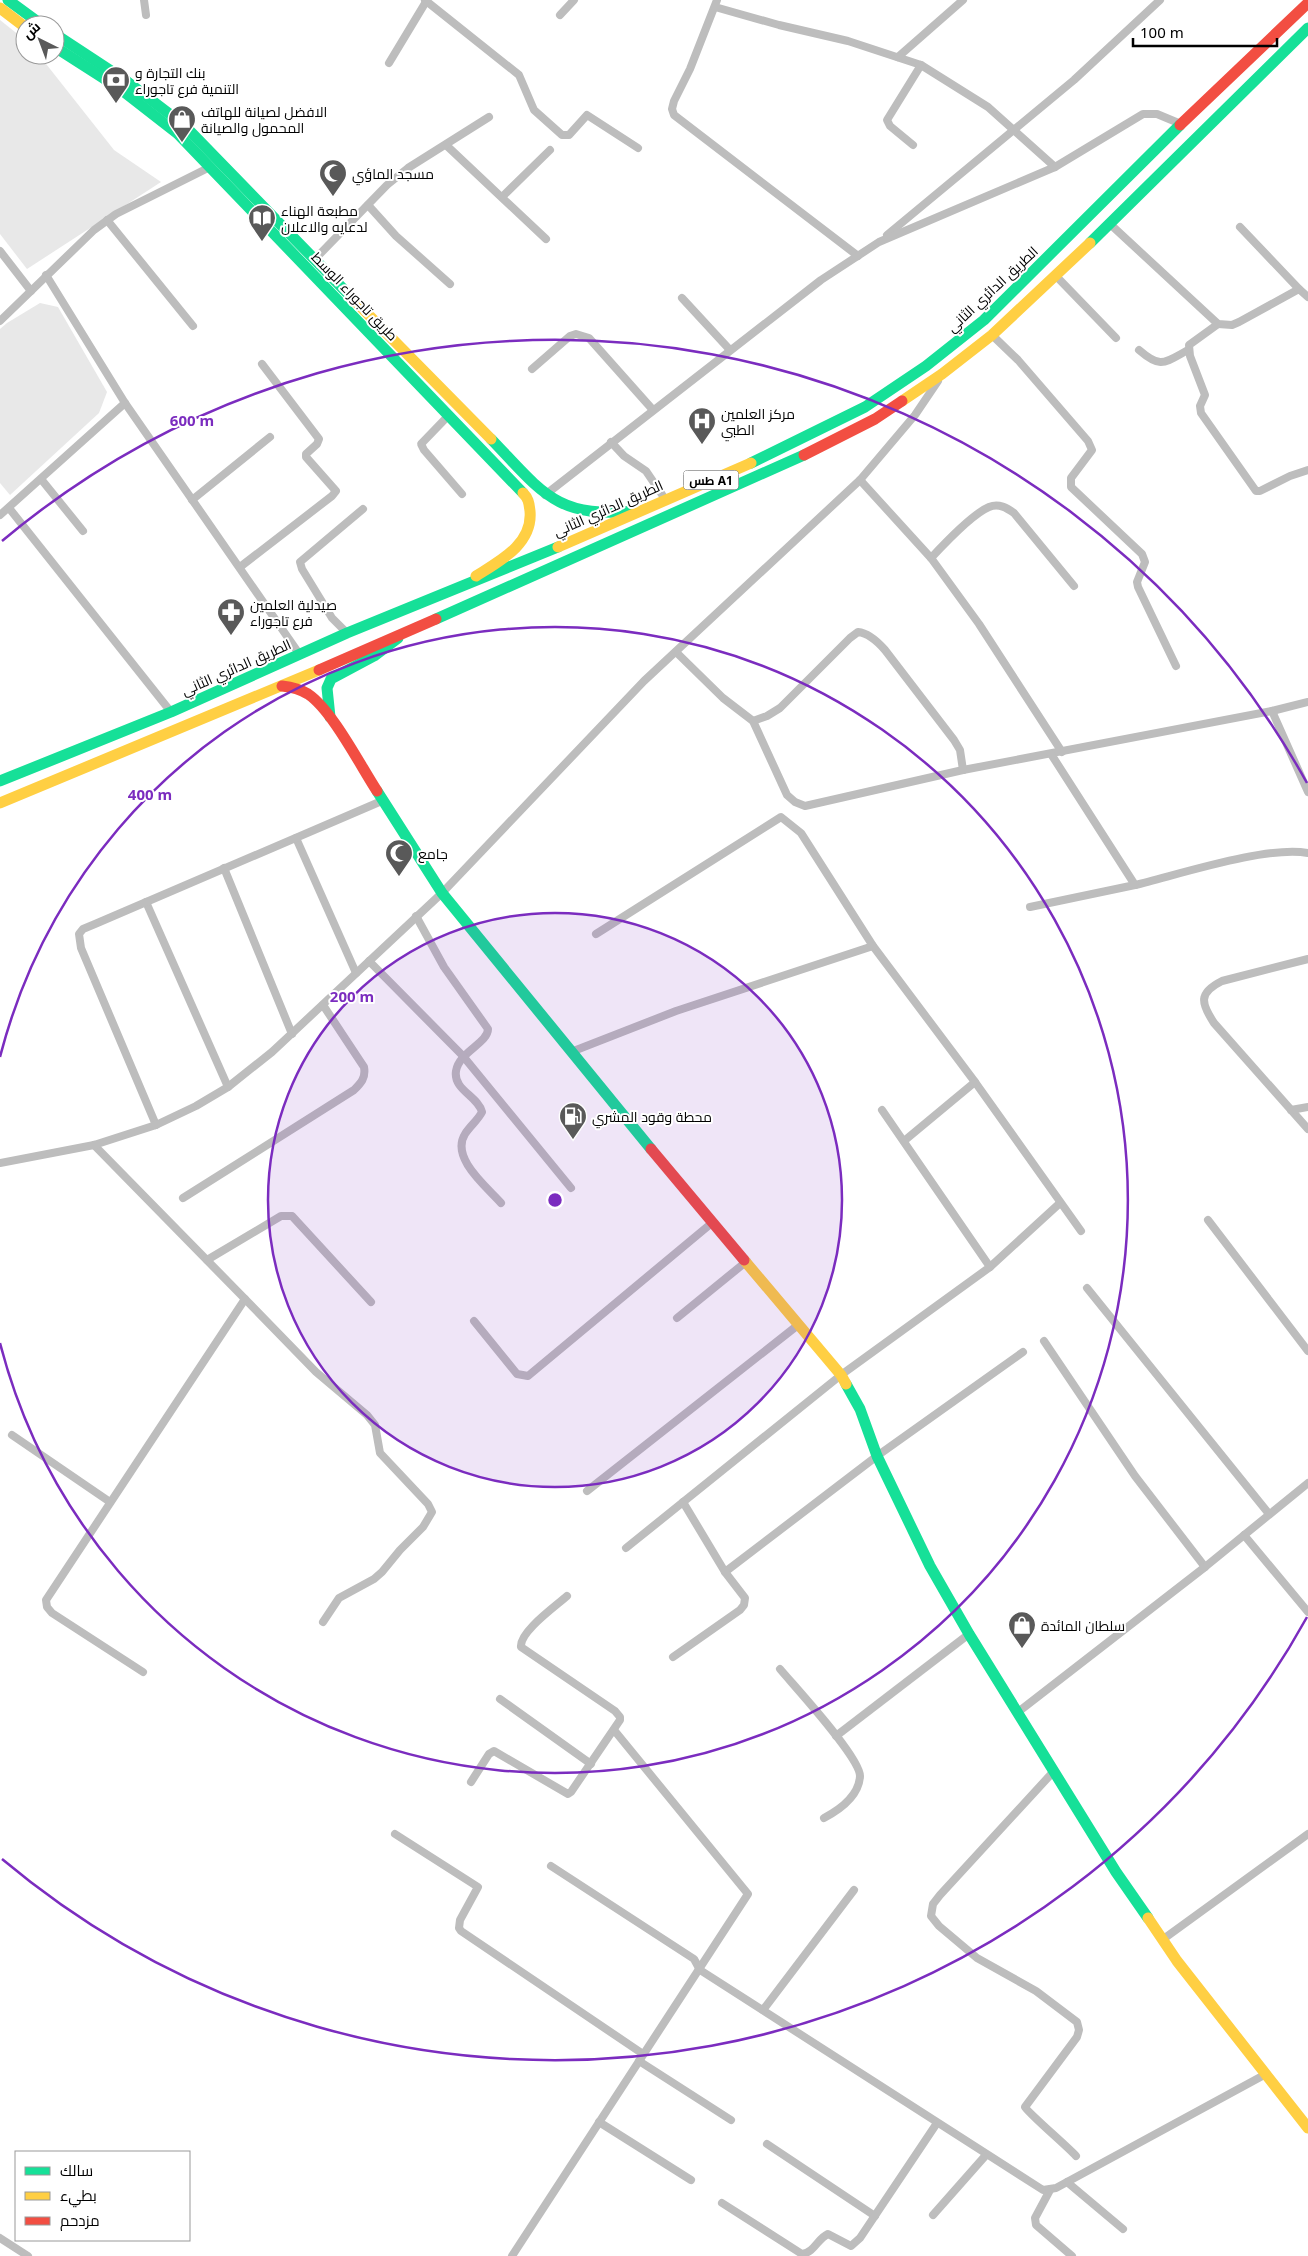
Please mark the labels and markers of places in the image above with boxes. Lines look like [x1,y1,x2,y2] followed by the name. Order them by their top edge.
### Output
[135,63,239,98] place label: بنك التجارة و التنمية فرع تاجوراء
[101,65,131,104] bank icon: بنك التجارة و التنمية فرع تاجوراء
[201,102,327,137] place label: الافضل لصيانة للهاتف المحمول والصيانة
[167,104,197,143] shop icon: الافضل لصيانة للهاتف المحمول والصيانة
[318,158,348,197] mosque icon: مسجد الماؤي
[352,164,434,186] place label: مسجد الماؤي
[281,201,368,236] place label: مطبعة الهناء لدعايه والاعلان
[247,203,277,242] library icon: مطبعة الهناء لدعايه والاعلان
[721,404,795,442] place label: مركز العلمين الطبي
[687,406,717,445] hospital icon: مركز العلمين الطبي
[250,595,337,630] place label: صيدلية العلمين فرع تاجوراء
[216,597,246,636] pharmacy icon: صيدلية العلمين فرع تاجوراء
[384,838,414,877] mosque icon: جامع
[418,844,448,863] place label: جامع
[558,1101,588,1140] fuel station icon: محطة وقود المشري
[592,1107,712,1129] place label: محطة وقود المشري
[546,1191,564,1209] centre of rings
[1007,1610,1037,1649] shop icon: سلطان المائدة
[1041,1616,1125,1635] place label: سلطان المائدة

